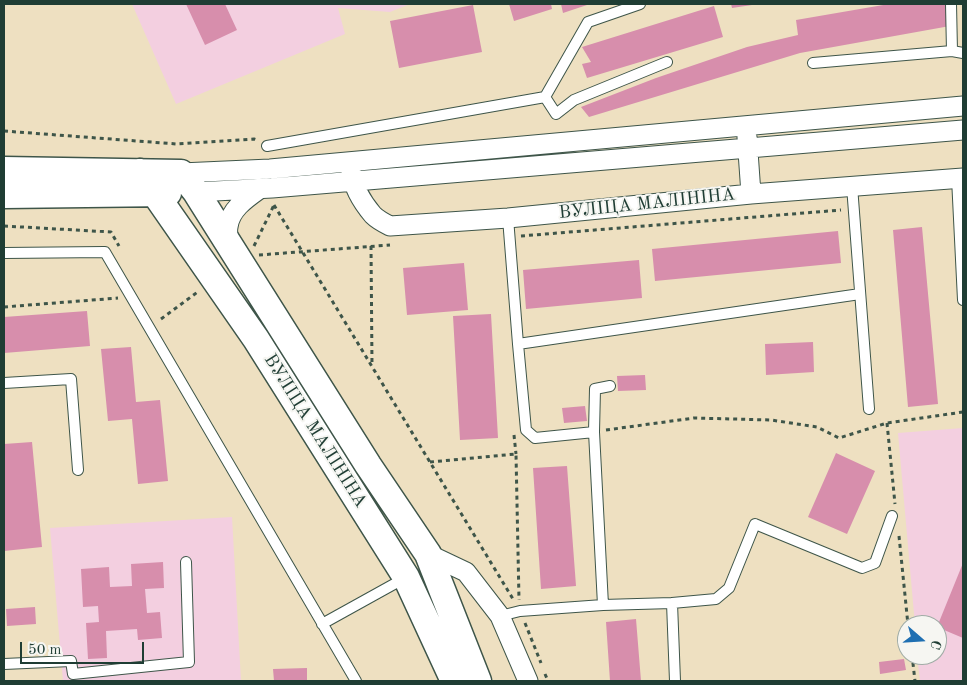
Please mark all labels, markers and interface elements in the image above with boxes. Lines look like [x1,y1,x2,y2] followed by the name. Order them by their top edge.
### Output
[558,184,736,224] street label: ВУЛІЦА МАЛІНІНА
[259,350,371,512] street label: ВУЛІЦА МАЛІНІНА
[897,615,947,665] north arrow
[22,632,146,664] scale bar
[927,638,943,651] text: С
[28,643,62,658] text: 50 m

